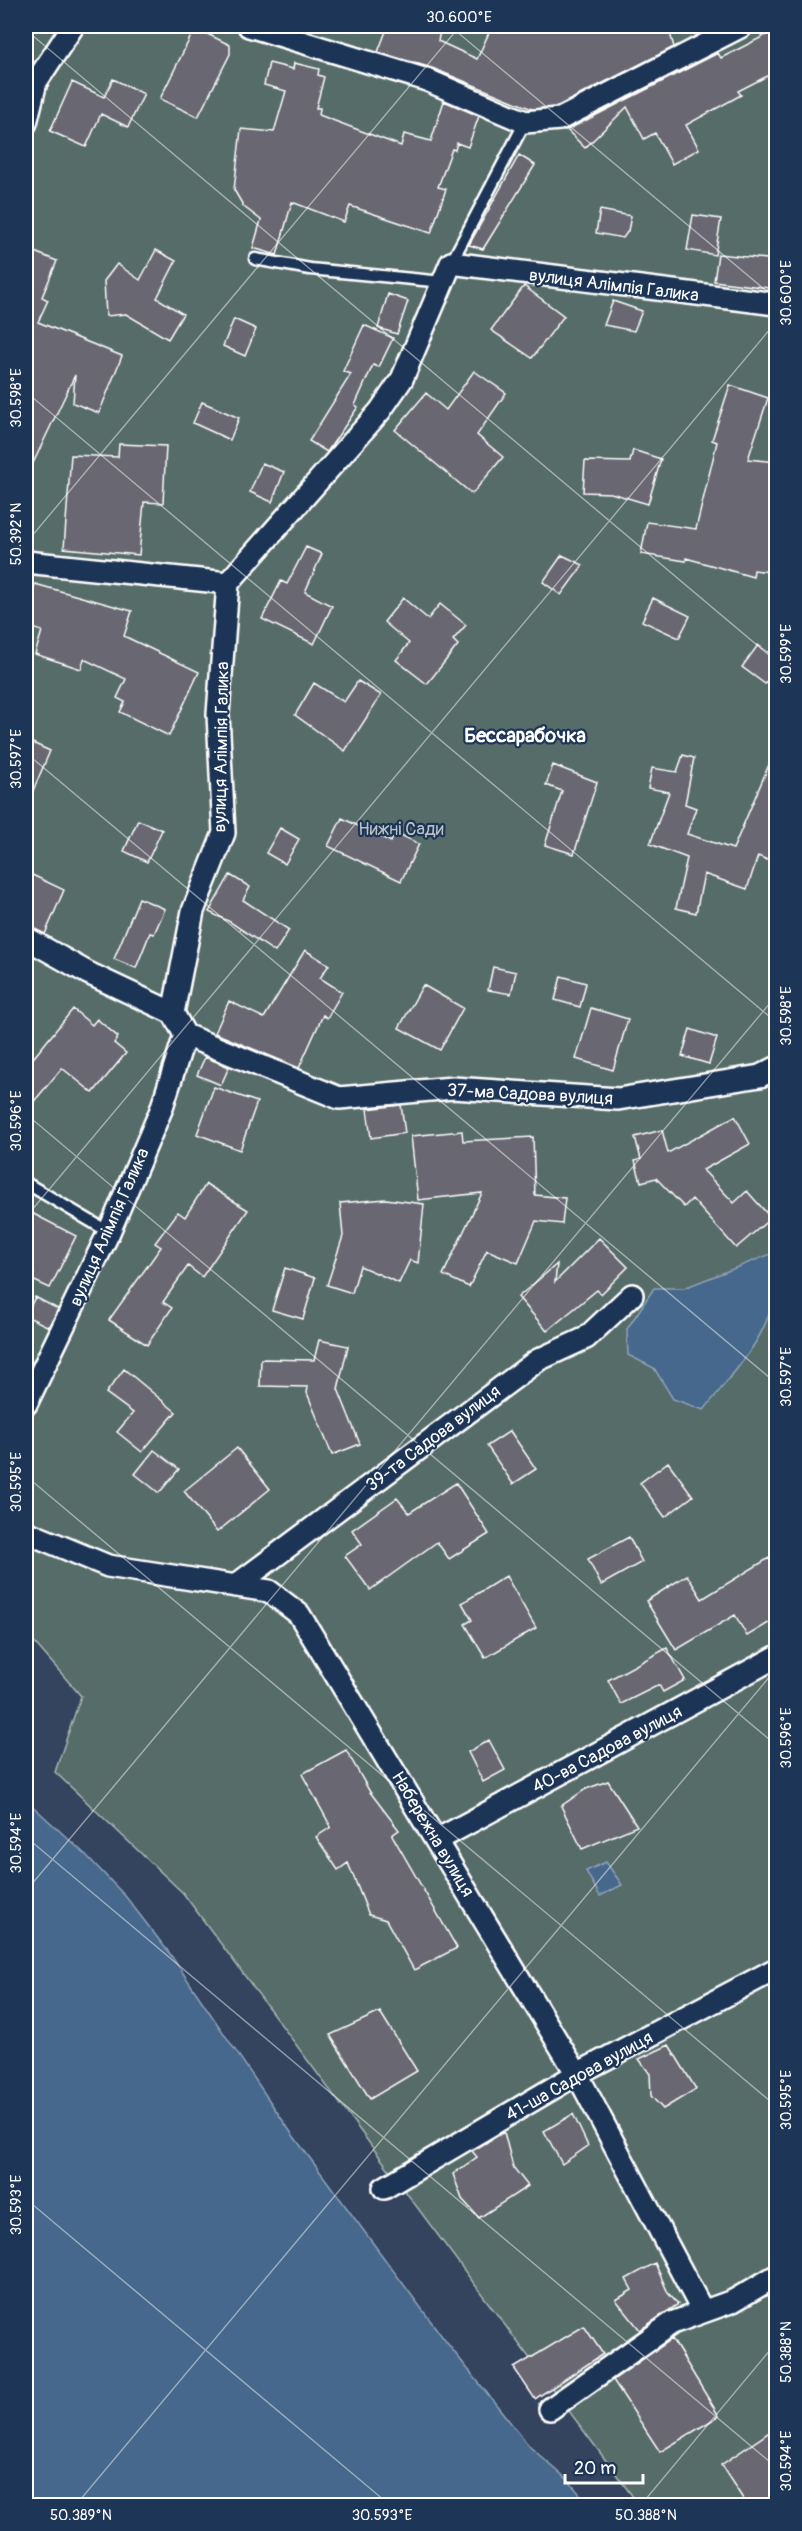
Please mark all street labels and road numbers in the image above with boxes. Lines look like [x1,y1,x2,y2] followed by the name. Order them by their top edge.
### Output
[528,264,700,307] street label: вулиця Алімпія Галика
[209,661,234,833] street label: вулиця Алімпія Галика
[446,1079,614,1110] street label: 37-ма Садова вулиця
[64,1145,155,1310] street label: вулиця Алімпія Галика
[361,1380,505,1497] street label: 39-та Садова вулиця
[528,1700,686,1799] street label: 40-ва Садова вулиця
[386,1767,479,1901] street label: Набережна вулиця
[502,2026,657,2126] street label: 41-ша Садова вулиця

